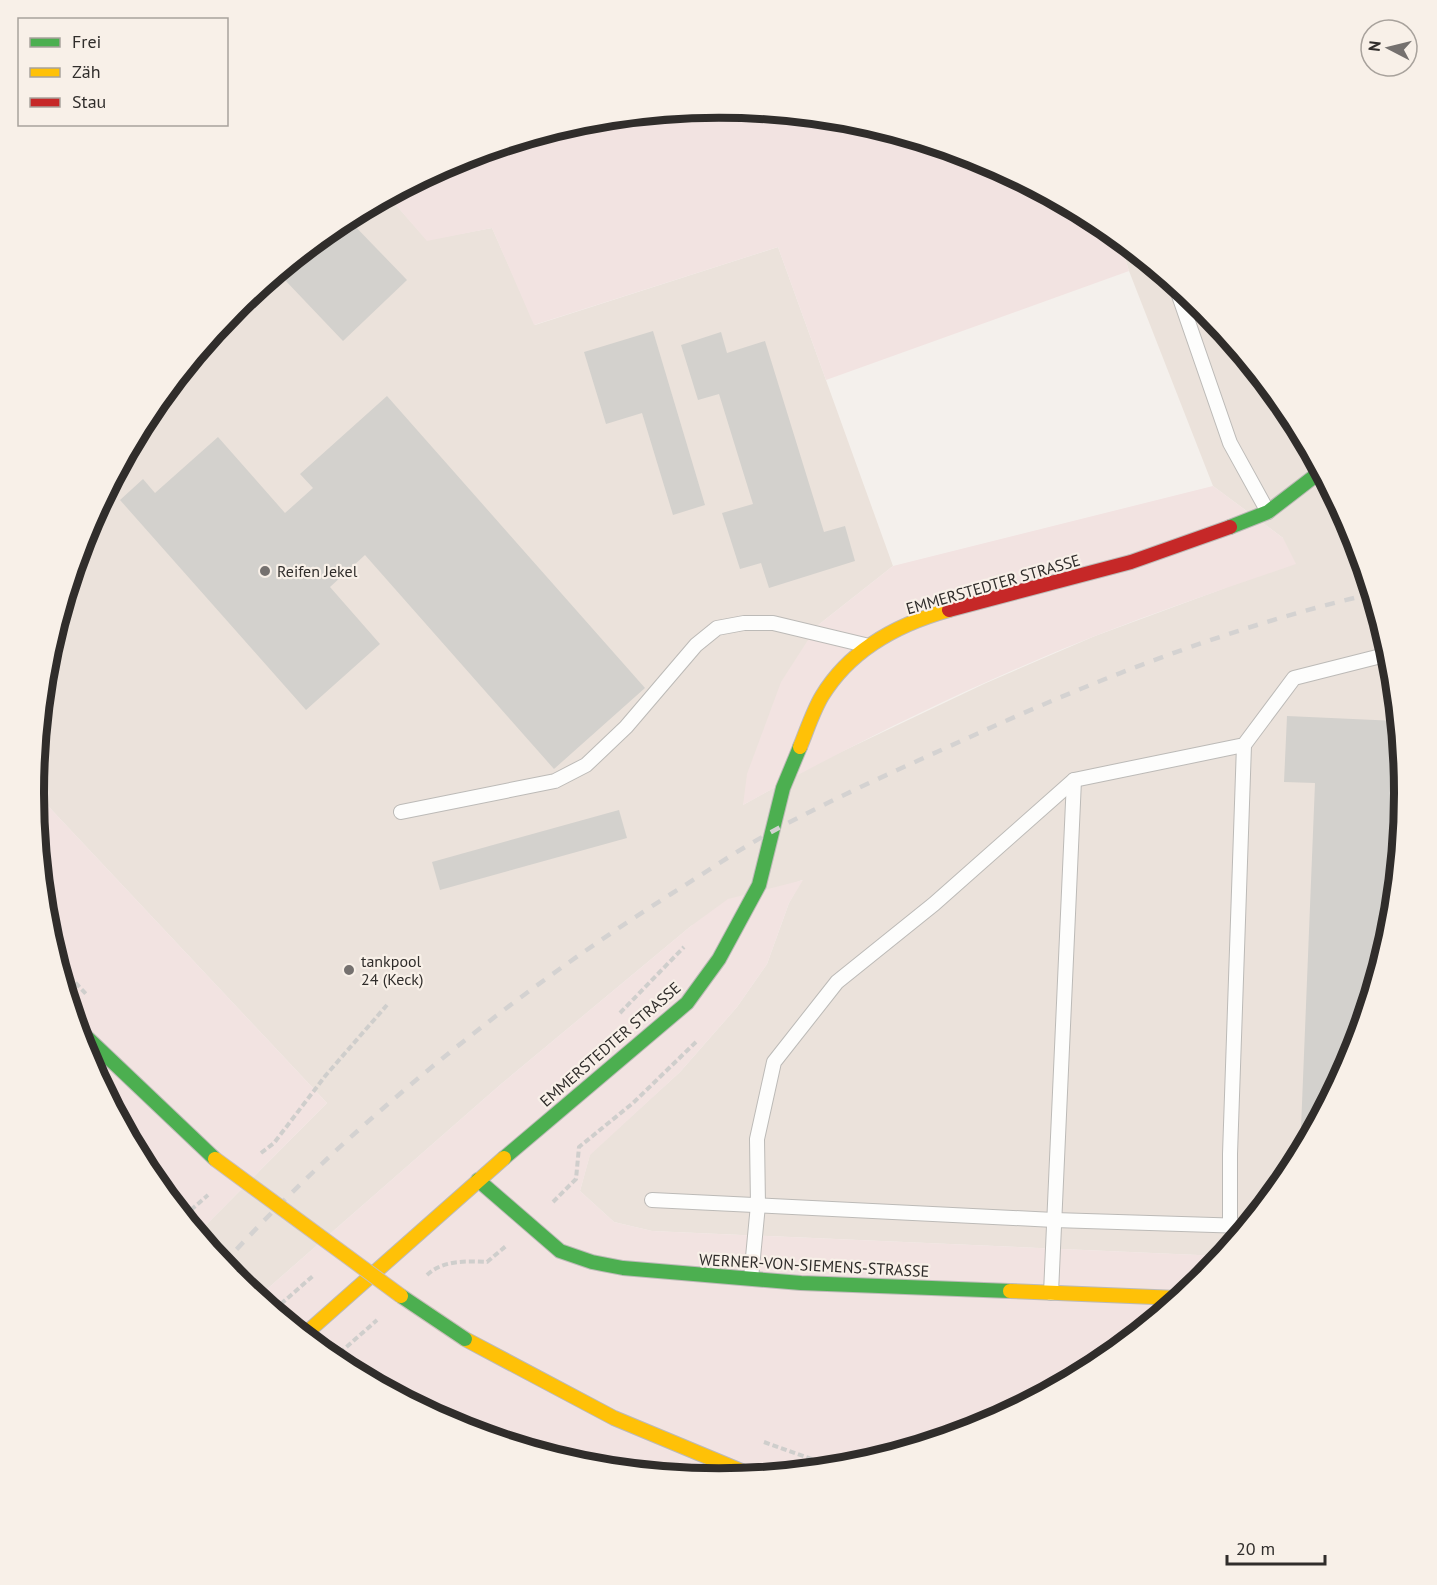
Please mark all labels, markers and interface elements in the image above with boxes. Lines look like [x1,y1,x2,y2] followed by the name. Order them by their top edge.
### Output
[18,18,228,126] legend
[1359,18,1419,78] north arrow
[72,30,101,53] text: Frei
[1364,40,1385,53] text: N
[72,60,101,83] text: Zäh
[72,90,106,113] text: Stau
[904,550,1082,618] street label: EMMERSTEDTER STRASSE
[277,561,358,581] place label: Reifen Jekel
[258,564,272,578] marker: Reifen Jekel
[361,951,424,989] place label: tankpool 24 (Keck)
[342,963,356,977] marker: tankpool 24 (Keck)
[535,977,685,1111] street label: EMMERSTEDTER STRASSE
[698,1249,930,1281] street label: WERNER-VON-SIEMENS-STRASSE
[1227,1528,1324,1566] scale bar
[1236,1537,1275,1560] text: 20 m

